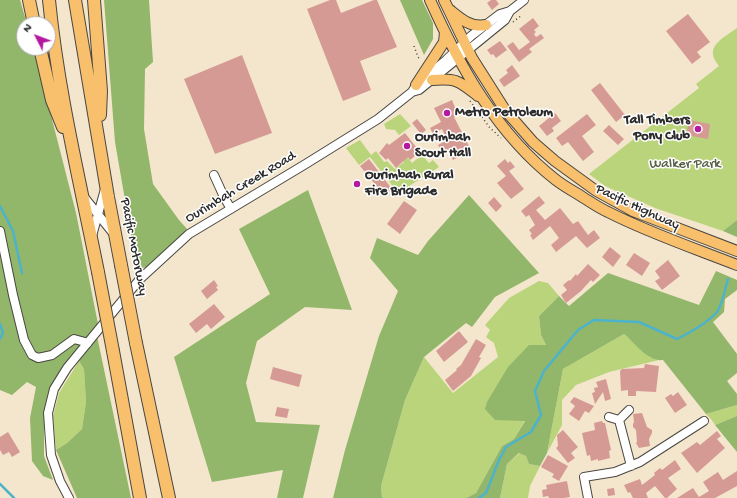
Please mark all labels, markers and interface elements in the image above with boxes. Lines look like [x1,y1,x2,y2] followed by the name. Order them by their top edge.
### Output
[16,16,56,56] north arrow
[21,22,35,35] text: N
[455,105,553,121] place label: Metro Petroleum
[442,108,452,118] marker: Metro Petroleum
[624,113,690,146] place label: Tall Timbers Pony Club
[693,124,703,134] marker: Tall Timbers Pony Club
[415,130,471,162] place label: Ourimbah Scout Hall
[402,141,412,151] marker: Ourimbah Scout Hall
[183,148,299,228] street label: Ourimbah Creek Road
[649,157,721,173] park label: Walker Park
[365,168,454,200] place label: Ourimbah Rural Fire Brigade
[352,179,362,189] marker: Ourimbah Rural Fire Brigade
[592,181,682,235] street label: Pacific Highway
[115,197,151,297] street label: Pacific Motorway

